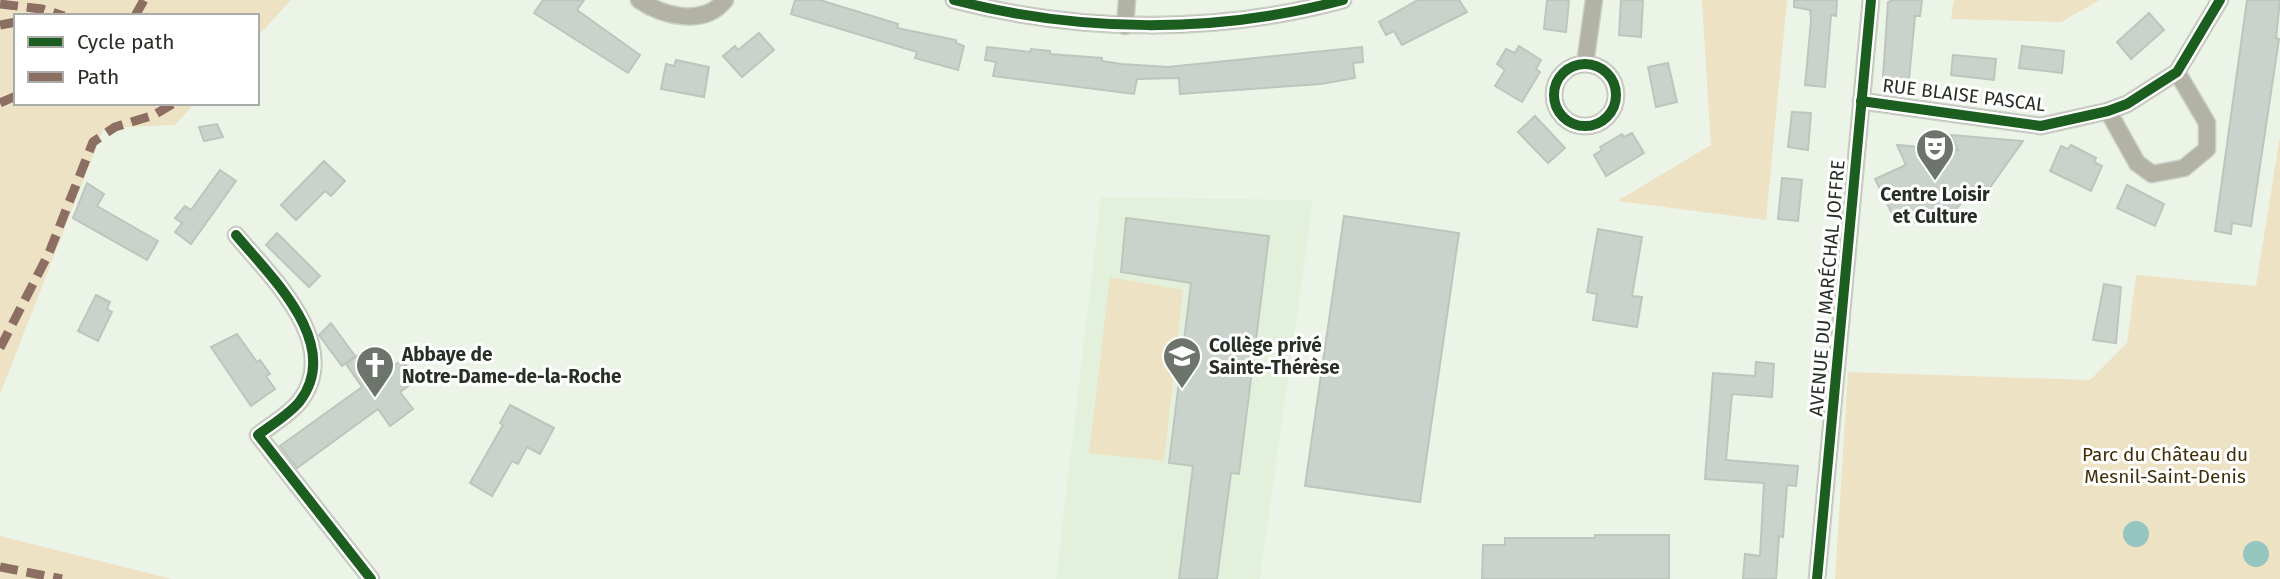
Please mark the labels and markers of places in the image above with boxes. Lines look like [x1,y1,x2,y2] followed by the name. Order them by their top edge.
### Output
[1914,127,1956,182] theatre icon: Centre Loisir et Culture
[1880,183,1990,228] place label: Centre Loisir et Culture
[1209,334,1340,379] place label: Collège privé Sainte-Thérèse
[1161,335,1203,390] school or university icon: Collège privé Sainte-Thérèse
[401,343,621,388] place label: Abbaye de Notre-Dame-de-la-Roche
[354,344,396,399] church icon: Abbaye de Notre-Dame-de-la-Roche

